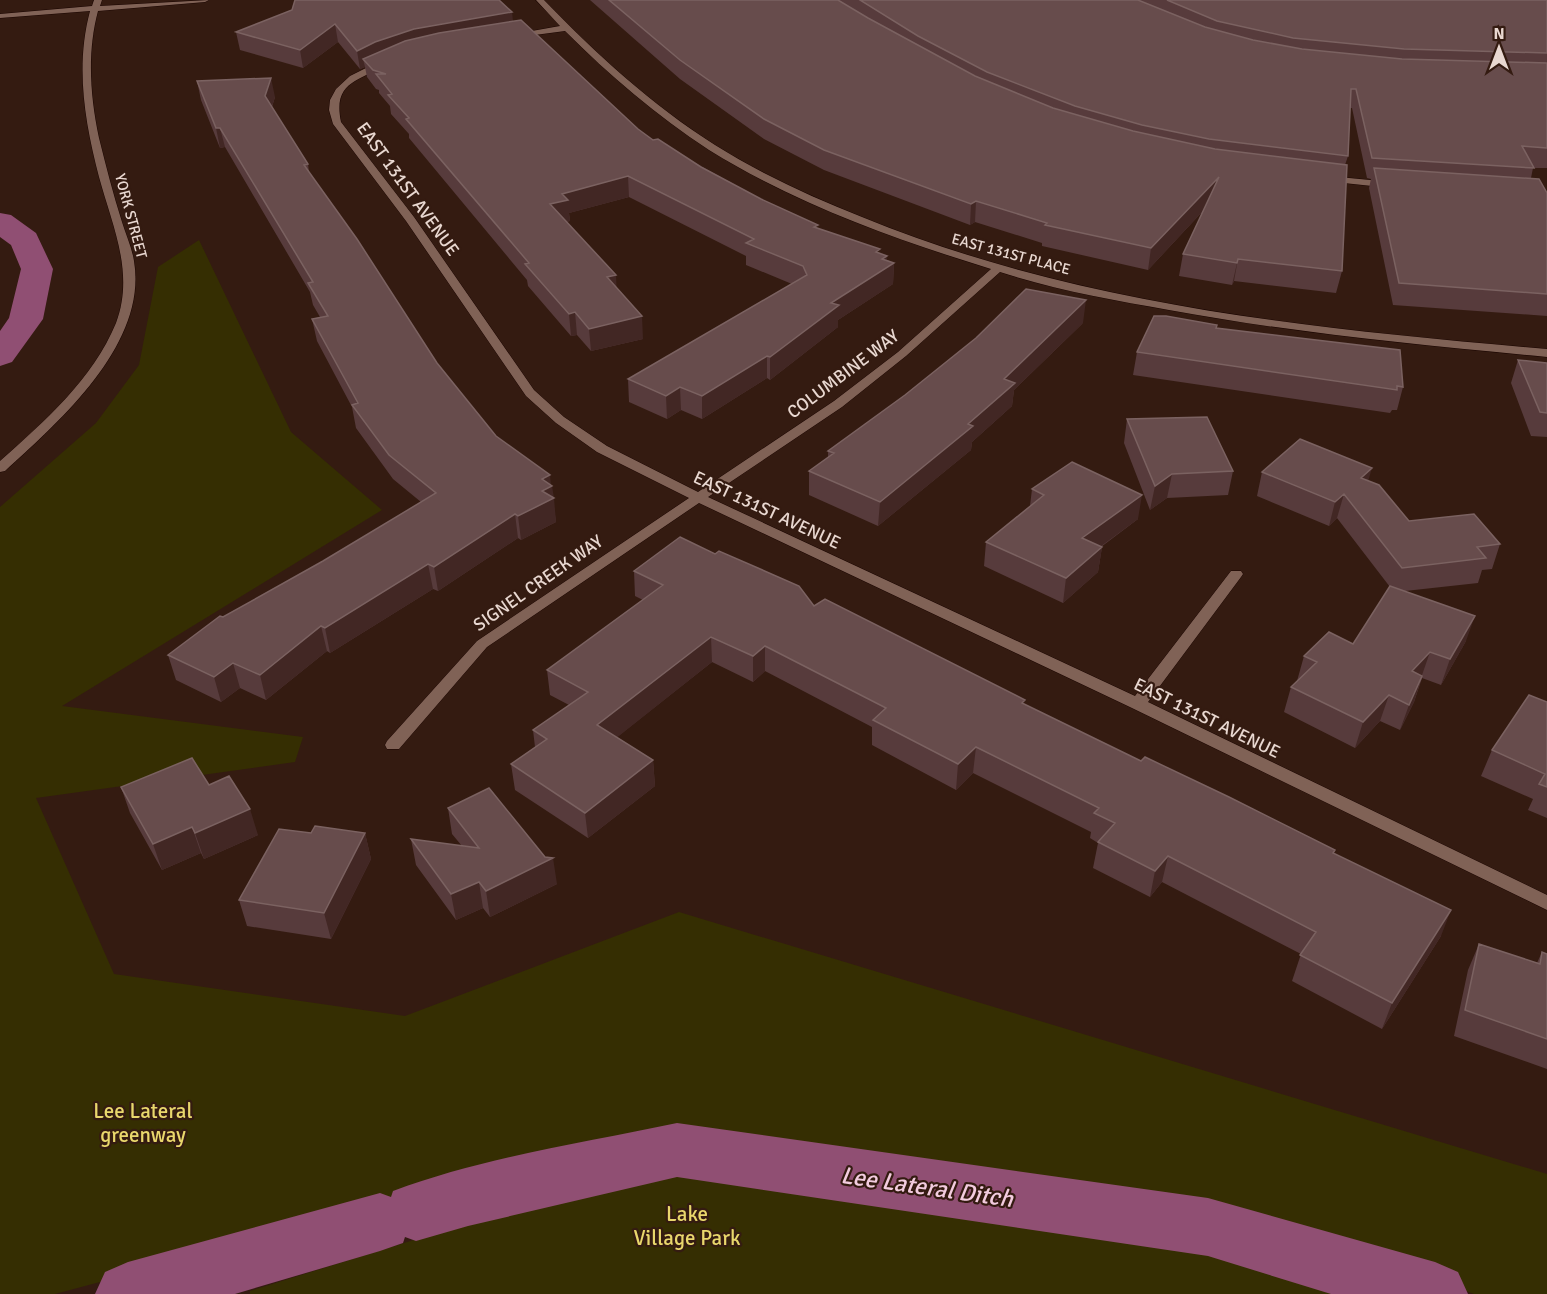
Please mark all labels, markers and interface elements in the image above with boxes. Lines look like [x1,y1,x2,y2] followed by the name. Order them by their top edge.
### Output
[1469,18,1529,78] north arrow
[1493,24,1505,44] text: N
[352,118,464,260] street label: EAST 131ST AVENUE
[111,172,151,261] street label: YORK STREET
[950,230,1072,278] street label: EAST 131ST PLACE
[783,325,903,423] street label: COLUMBINE WAY
[690,466,844,554] street label: EAST 131ST AVENUE
[469,530,607,636] street label: SIGNEL CREEK WAY
[1130,673,1284,763] street label: EAST 131ST AVENUE
[93,1098,193,1148] park label: Lee Lateral greenway
[839,1160,1016,1214] water label: Lee Lateral Ditch
[633,1201,741,1251] park label: Lake Village Park

